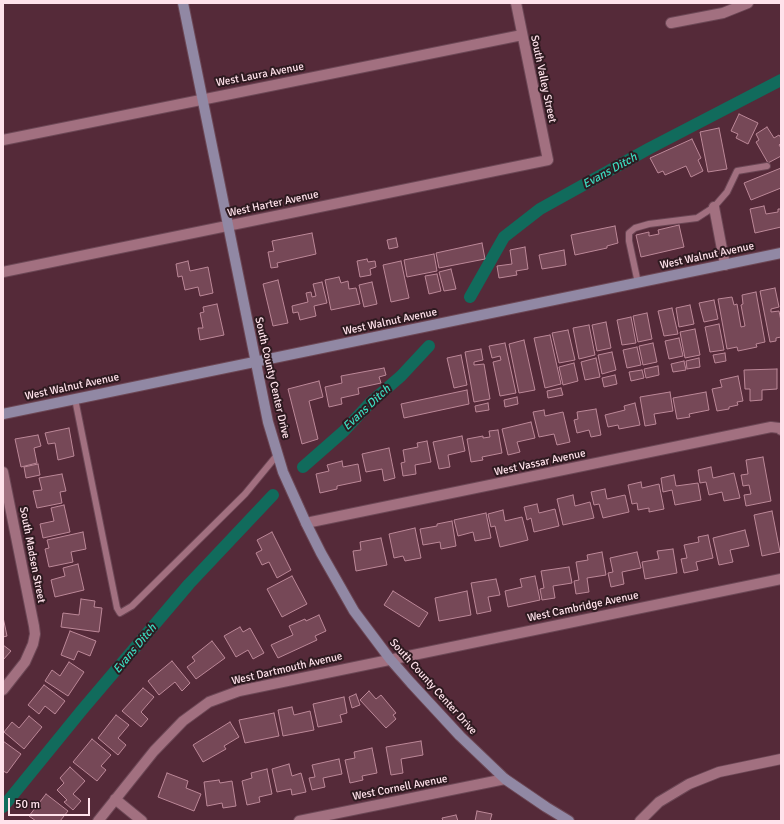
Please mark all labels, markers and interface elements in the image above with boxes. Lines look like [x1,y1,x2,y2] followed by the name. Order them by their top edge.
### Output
[527,34,559,124] street label: South Valley Street
[215,60,305,90] street label: West Laura Avenue
[580,150,640,192] water label: Evans Ditch
[226,188,320,220] street label: West Harter Avenue
[659,240,755,272] street label: West Walnut Avenue
[342,306,438,338] street label: West Walnut Avenue
[252,316,292,440] street label: South County Center Drive
[24,371,120,403] street label: West Walnut Avenue
[340,382,394,434] water label: Evans Ditch
[493,447,587,479] street label: West Vassar Avenue
[16,506,48,604] street label: South Madsen Street
[526,589,640,625] street label: West Cambridge Avenue
[110,621,160,677] water label: Evans Ditch
[387,636,479,738] street label: South County Center Drive
[230,650,344,688] street label: West Dartmouth Avenue
[351,772,449,804] street label: West Cornell Avenue
[10,790,92,816] scale bar
[15,797,40,812] text: 50 m

